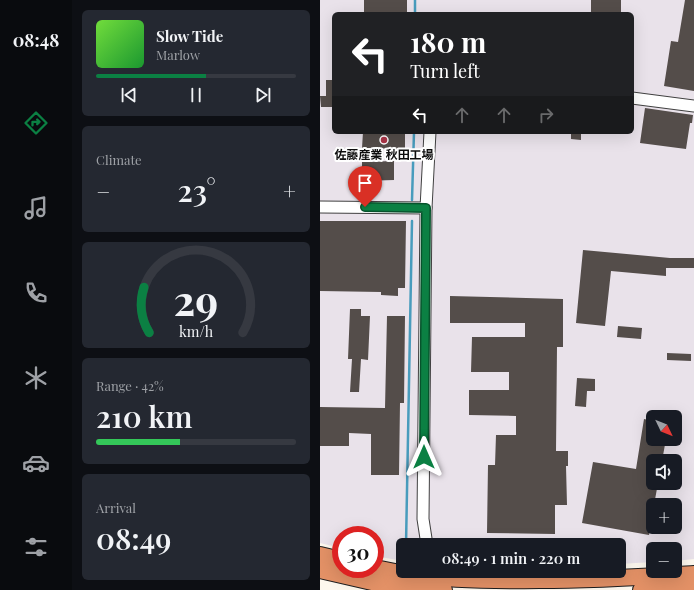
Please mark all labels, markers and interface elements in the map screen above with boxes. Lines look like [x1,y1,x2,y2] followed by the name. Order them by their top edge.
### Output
[410,23,486,60] text: 180 m
[156,26,223,46] text: Slow Tide
[13,28,59,52] text: 08:48
[344,28,396,80] icon: left
[156,46,200,63] text: Marlow
[410,59,480,83] text: Turn left
[118,84,140,106] icon: previous
[185,84,207,106] icon: pause
[252,84,274,106] icon: next
[409,104,431,126] icon: left
[451,104,473,126] icon: ahead
[493,104,515,126] icon: ahead
[535,104,557,126] icon: right
[22,109,50,137] icon: directions
[379,135,389,145] marker: 佐藤産業 秋田工場
[335,146,433,162] place label: 佐藤産業 秋田工場
[96,151,142,168] text: Climate
[348,166,382,207] pin
[178,170,216,210] text: 23°
[354,172,376,194] icon: arrive
[96,176,110,206] text: −
[283,176,296,206] text: +
[22,194,50,222] icon: music
[174,271,218,326] text: 29
[22,279,50,307] icon: phone
[179,322,214,341] text: km/h
[22,364,50,392] icon: climate
[96,377,164,394] text: Range · 42%
[96,396,192,436] text: 210 km
[646,410,682,446] north arrow
[646,410,682,578] map controls
[403,436,445,478] position arrow
[22,449,50,477] icon: car
[646,454,682,490] button: sound
[646,498,682,534] button: +
[96,499,136,516] text: Arrival
[96,518,171,558] text: 08:49
[332,526,384,578] speed limit sign: 30
[22,533,50,561] icon: filters
[646,542,682,578] button: −
[442,548,580,568] text: 08:49 · 1 min · 220 m

